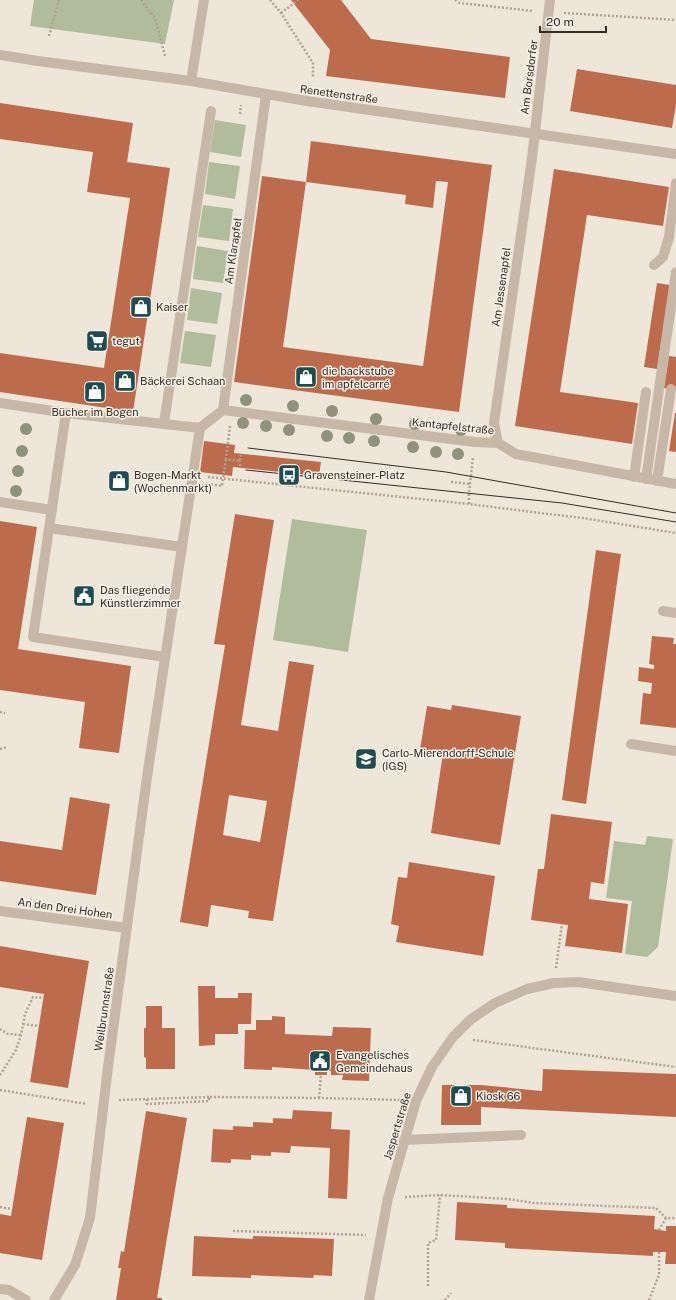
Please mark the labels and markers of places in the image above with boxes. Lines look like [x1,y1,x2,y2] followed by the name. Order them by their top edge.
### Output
[128,294,154,320] shop icon: Kaiser
[156,301,188,313] place label: Kaiser
[84,328,110,354] supermarket icon: tegut
[112,335,140,347] place label: tegut
[293,364,319,390] shop icon: die backstube im apfelcarré
[322,365,394,390] place label: die backstube im apfelcarré
[112,368,138,394] shop icon: Bäckerei Schaan
[140,375,225,387] place label: Bäckerei Schaan
[82,379,108,405] shop icon: Bücher im Bogen
[51,406,139,418] place label: Bücher im Bogen
[276,462,302,488] bus stop icon: Gravensteiner-Platz
[106,468,132,494] shop icon: Bogen-Markt (Wochenmarkt)
[134,469,212,494] place label: Bogen-Markt (Wochenmarkt)
[304,469,405,481] place label: Gravensteiner-Platz
[71,583,97,609] public building icon: Das fliegende Künstlerzimmer
[100,584,181,609] place label: Das fliegende Künstlerzimmer
[353,746,379,772] school or university icon: Carlo-Mierendorff-Schule (IGS)
[382,747,514,772] place label: Carlo-Mierendorff-Schule (IGS)
[307,1048,333,1074] public building icon: Evangelisches Gemeindehaus
[336,1049,413,1074] place label: Evangelisches Gemeindehaus
[448,1083,474,1109] shop icon: Kiosk 66
[476,1090,521,1102] place label: Kiosk 66

